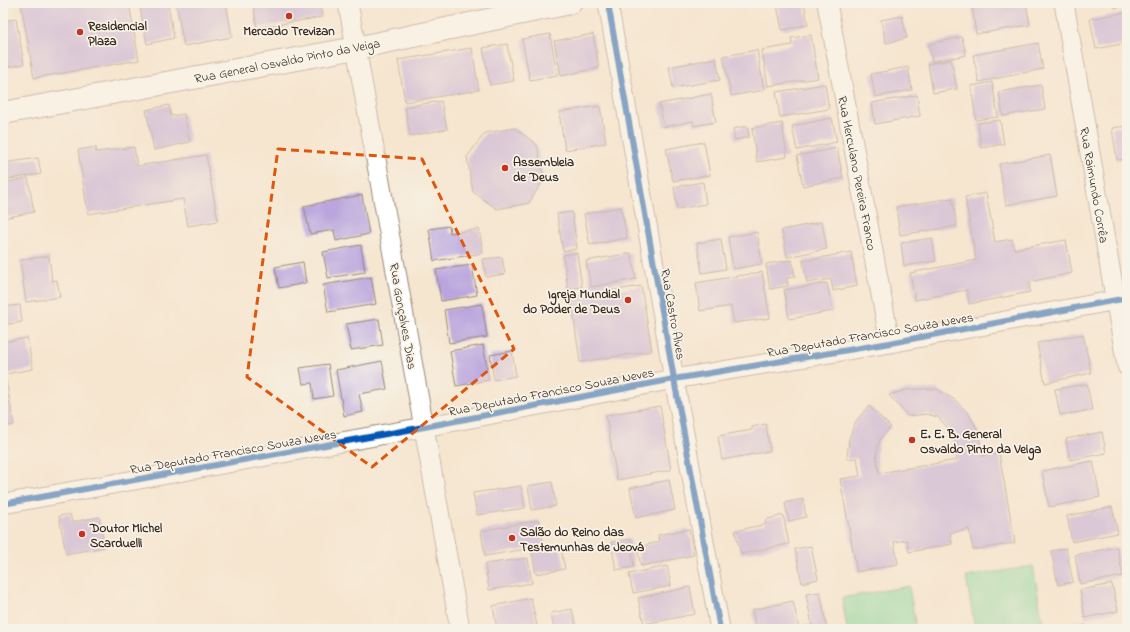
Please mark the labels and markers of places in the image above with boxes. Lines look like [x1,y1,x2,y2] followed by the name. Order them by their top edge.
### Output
[284,11,294,21] marker: Mercado Trevizan
[87,17,147,51] place label: Residencial Plaza
[243,22,335,41] place label: Mercado Trevizan
[75,27,85,37] marker: Residencial Plaza
[513,153,574,187] place label: Assembleia de Deus
[500,163,510,173] marker: Assembleia de Deus
[523,285,620,319] place label: Igreja Mundial do Poder de Deus
[623,295,633,305] marker: Igreja Mundial do Poder de Deus
[920,425,1041,461] place label: E. E. B. General Osvaldo Pinto da Veiga
[907,435,917,445] marker: E. E. B. General Osvaldo Pinto da Veiga
[89,519,162,553] place label: Doutor Michel Scarduelli
[520,523,644,557] place label: Salão do Reino das Testemunhas de Jeová
[77,529,87,539] marker: Doutor Michel Scarduelli
[507,533,517,543] marker: Salão do Reino das Testemunhas de Jeová

